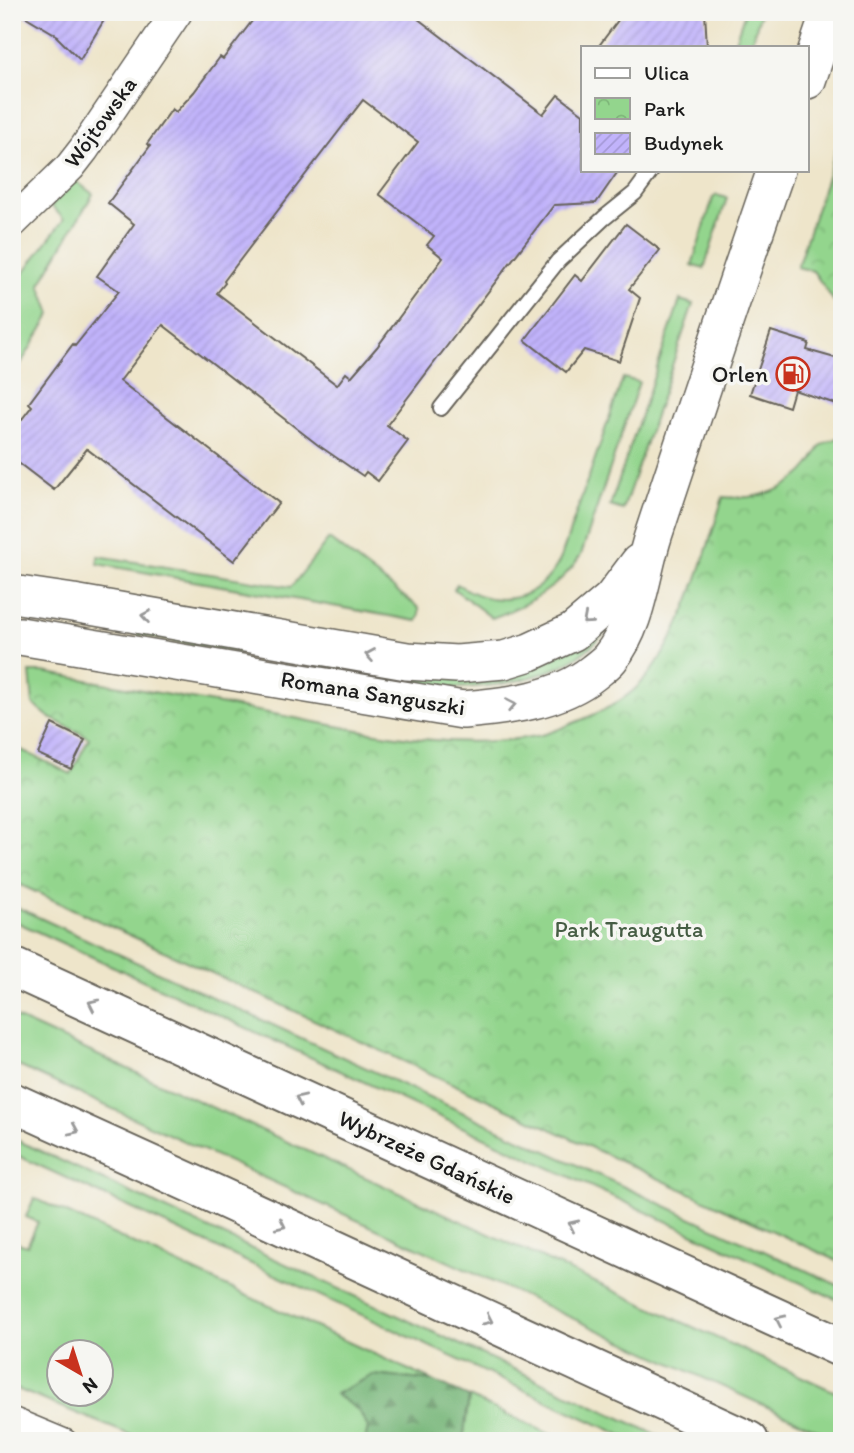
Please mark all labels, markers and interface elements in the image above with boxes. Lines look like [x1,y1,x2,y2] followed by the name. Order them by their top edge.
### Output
[581,46,808,172] legend
[644,60,689,85] text: Ulica
[58,71,142,173] street label: Wójtowska
[644,96,686,121] text: Park
[644,130,724,155] text: Budynek
[774,355,812,393] fuel station icon: Orlen
[712,360,768,388] place label: Orlen
[140,609,152,624] one-way arrow
[582,612,595,624] one-way arrow
[364,648,376,663] one-way arrow
[279,665,467,721] street label: Romana Sanguszki
[505,698,517,713] one-way arrow
[555,915,703,943] park label: Park Traugutta
[88,998,101,1012] one-way arrow
[295,1093,307,1107] one-way arrow
[334,1104,520,1210] street label: Wybrzeże Gdańskie
[67,1122,80,1136] one-way arrow
[274,1217,286,1231] one-way arrow
[568,1219,580,1233] one-way arrow
[481,1312,493,1326] one-way arrow
[775,1314,787,1328] one-way arrow
[46,1338,116,1408] north arrow
[78,1373,103,1399] text: N

